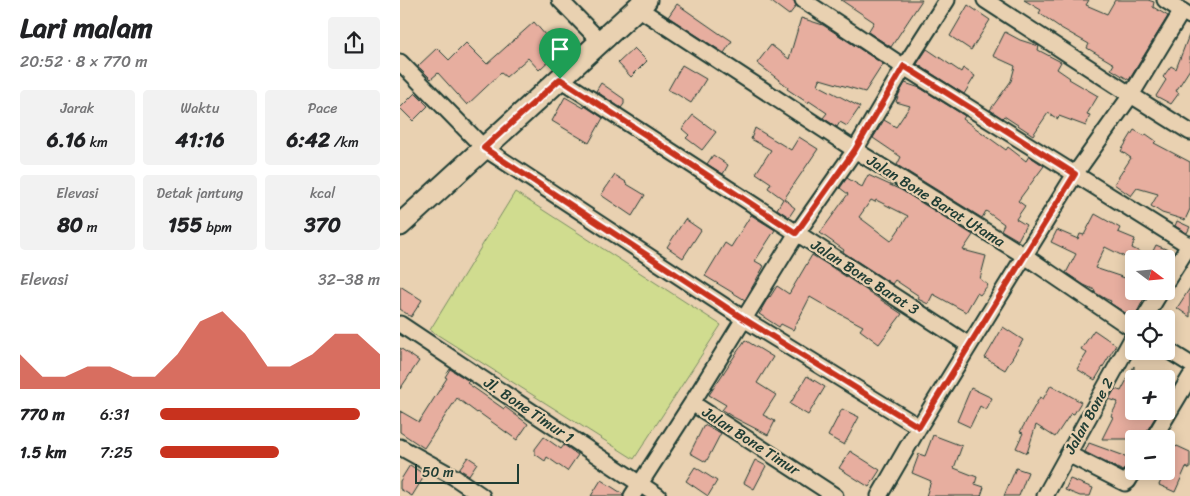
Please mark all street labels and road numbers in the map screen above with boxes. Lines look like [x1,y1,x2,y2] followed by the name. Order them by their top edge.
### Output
[861,147,1011,254] street label: Jalan Bone Barat Utama
[805,232,924,322] street label: Jalan Bone Barat 3
[478,370,580,450] street label: Jl. Bone Timur 1
[1057,373,1121,460] street label: Jalan Bone 2
[696,399,806,483] street label: Jalan Bone Timur

